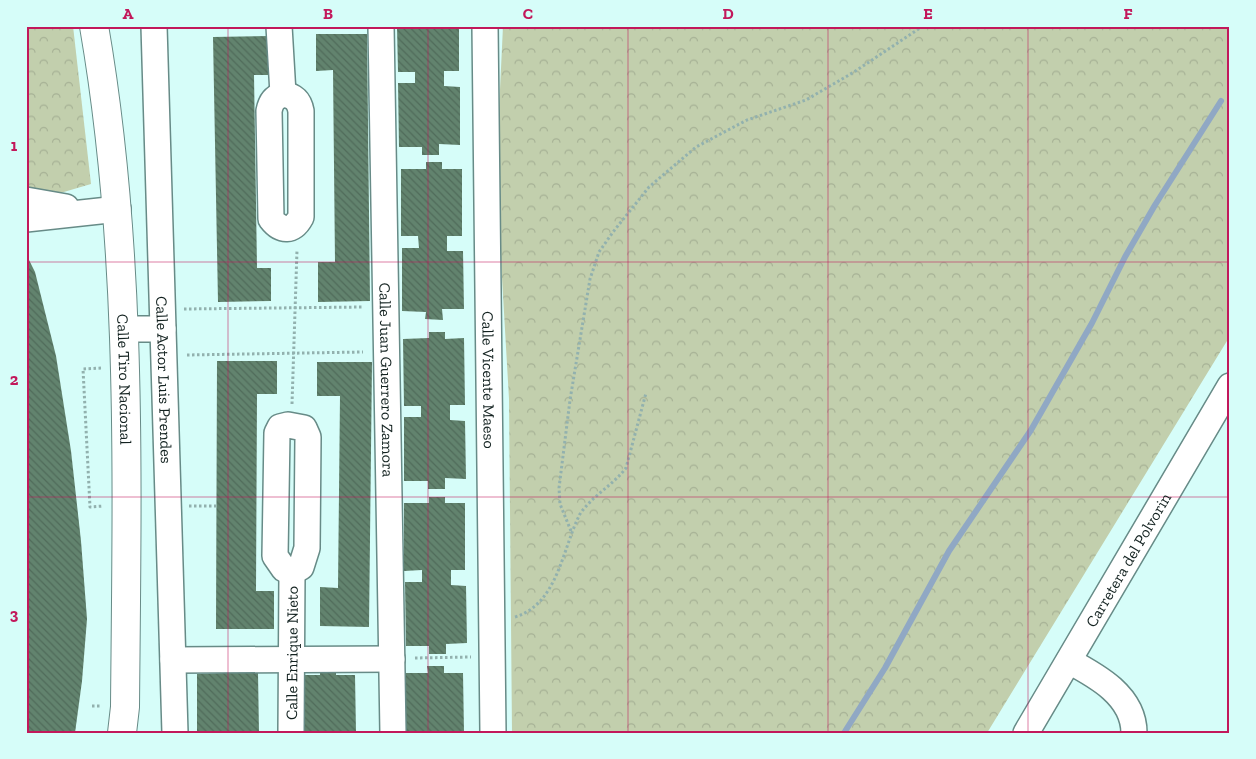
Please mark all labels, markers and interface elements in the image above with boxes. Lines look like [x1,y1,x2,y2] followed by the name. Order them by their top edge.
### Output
[123,4,134,23] text: A
[323,4,333,23] text: B
[523,4,533,23] text: C
[722,4,734,23] text: D
[923,4,933,23] text: E
[1123,4,1133,23] text: F
[11,136,18,155] text: 1
[376,282,398,478] street label: Calle Juan Guerrero Zamora
[153,296,176,464] street label: Calle Actor Luis Prendes
[479,311,499,449] street label: Calle Vicente Maeso
[114,313,136,445] street label: Calle Tiro Nacional
[10,370,19,389] text: 2
[1081,488,1175,630] street label: Carretera del Polvorin
[282,586,301,720] street label: Calle Enrique Nieto
[10,605,19,624] text: 3

